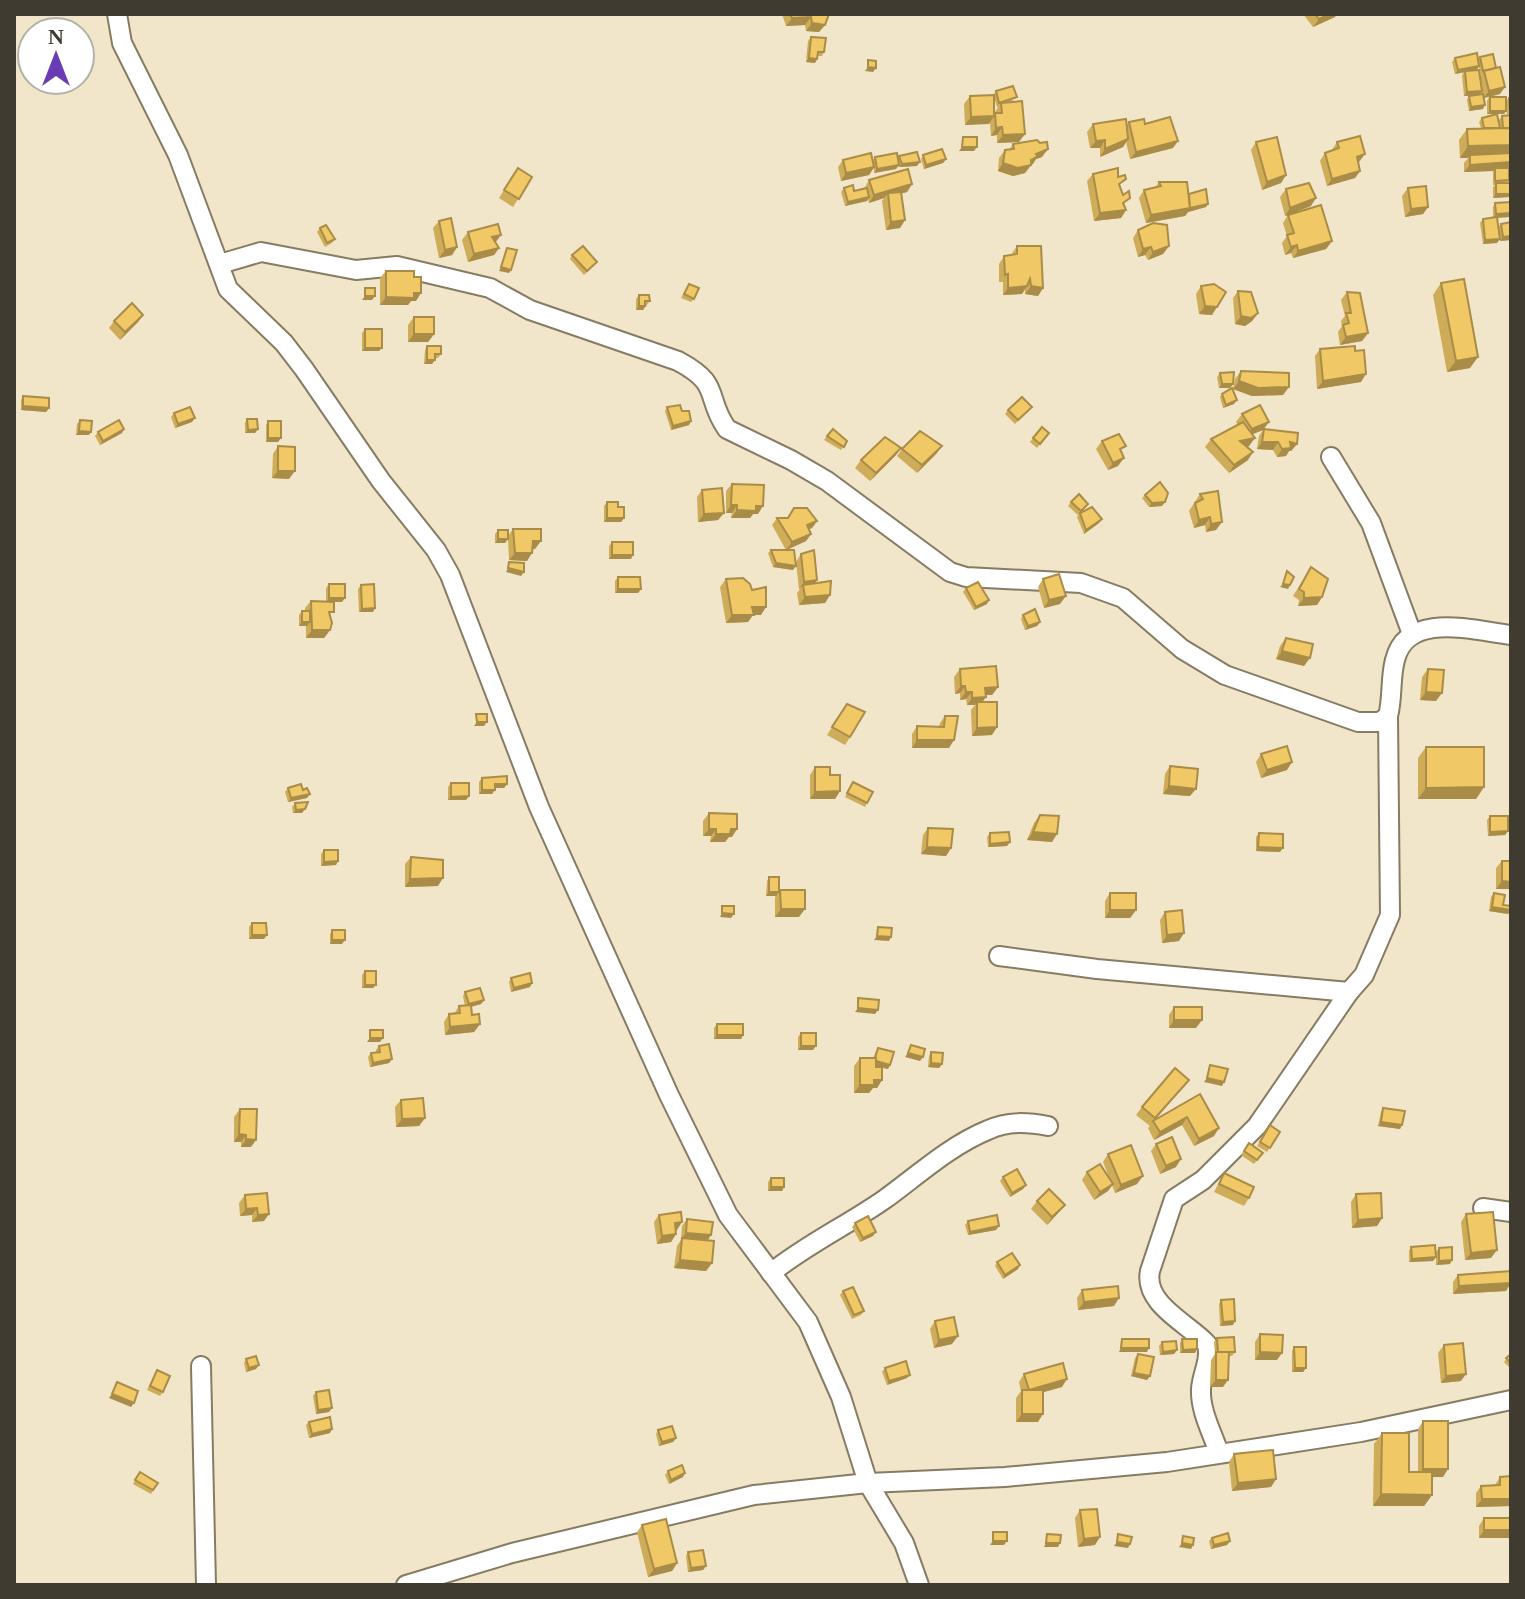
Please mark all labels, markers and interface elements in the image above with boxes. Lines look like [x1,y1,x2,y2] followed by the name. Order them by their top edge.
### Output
[16,16,96,96] north arrow
[48,24,64,49] text: N

